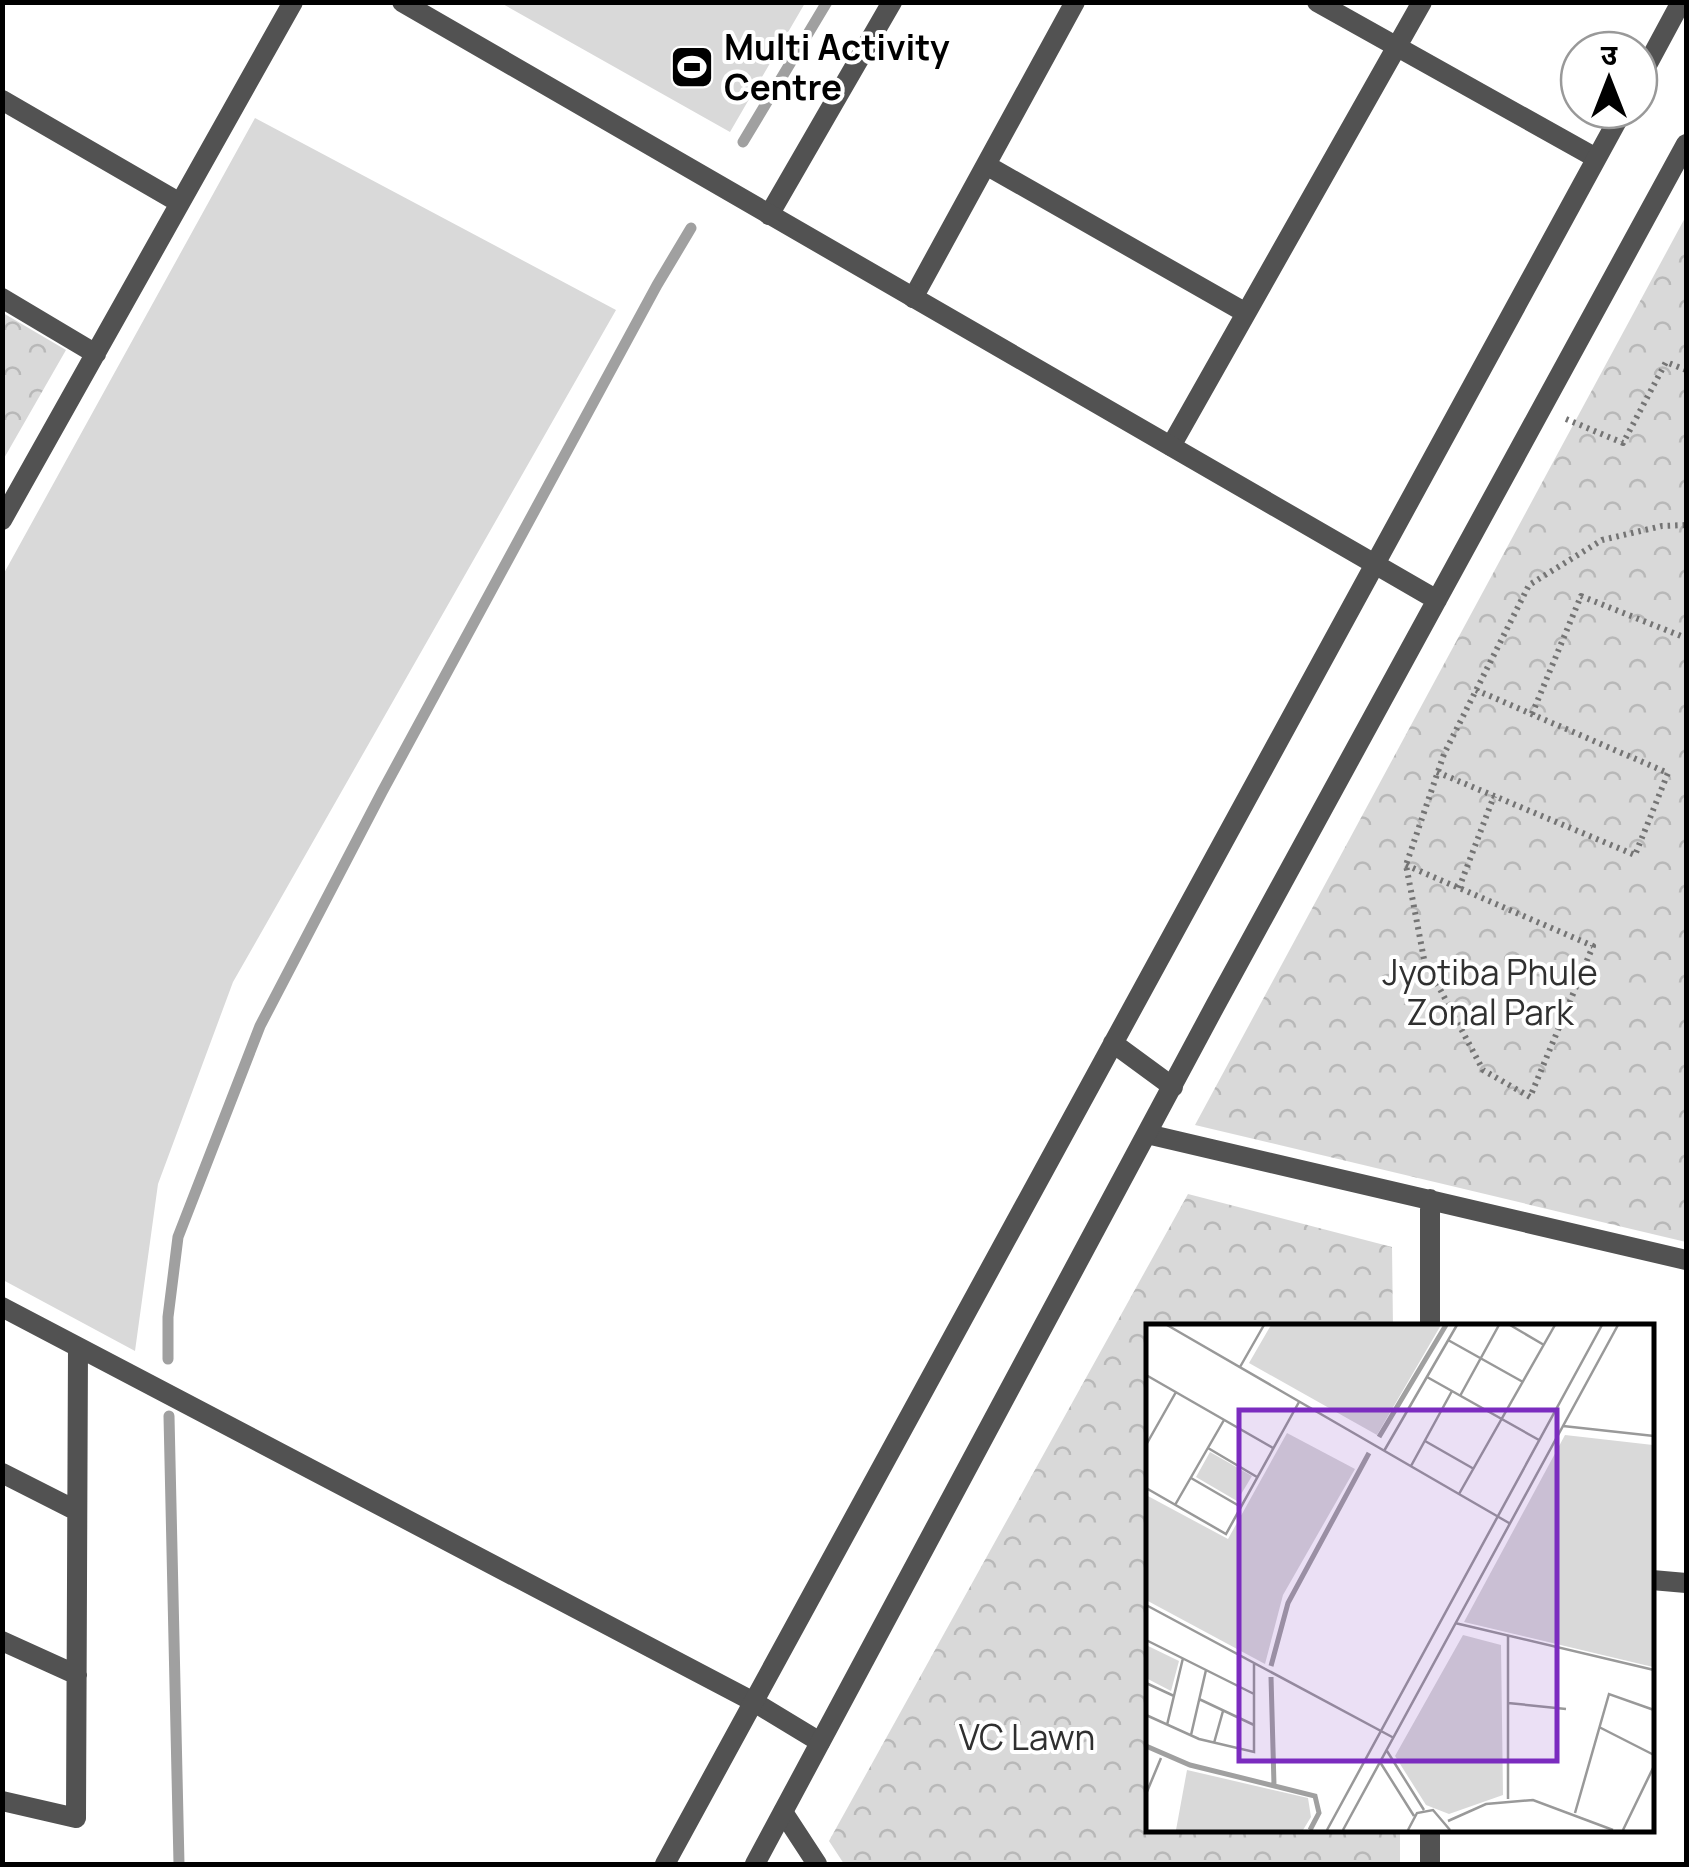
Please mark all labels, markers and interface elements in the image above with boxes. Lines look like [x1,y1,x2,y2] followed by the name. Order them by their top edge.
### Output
[724,23,950,111] place label: Multi Activity Centre
[1559,30,1659,130] north arrow
[1601,35,1618,73] text: उ
[669,44,715,90] sports icon: Multi Activity Centre
[1382,948,1598,1036] park label: Jyotiba Phule Zonal Park
[1146,1324,1654,1832] inset map
[959,1713,1095,1761] park label: VC Lawn

